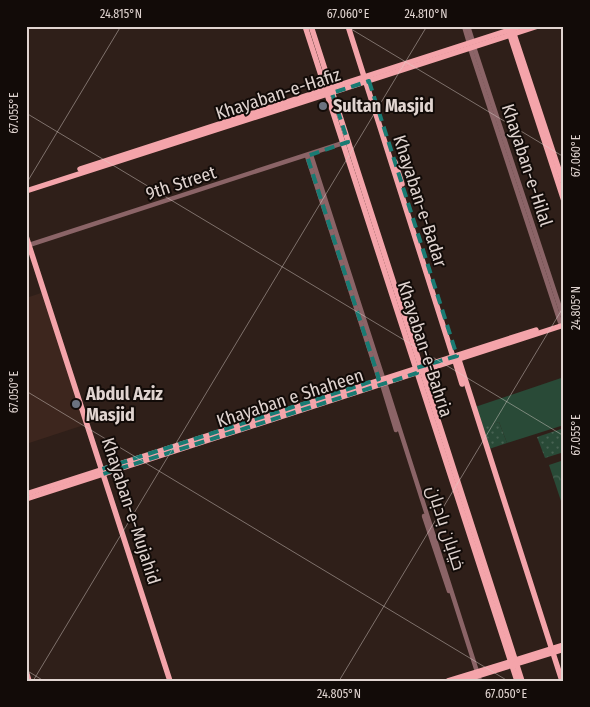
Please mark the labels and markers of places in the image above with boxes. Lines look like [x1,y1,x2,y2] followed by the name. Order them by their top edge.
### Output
[333,95,434,117] place label: Sultan Masjid
[317,100,329,112] marker: Sultan Masjid
[85,383,163,426] place label: Abdul Aziz Masjid
[70,398,82,410] marker: Abdul Aziz Masjid

